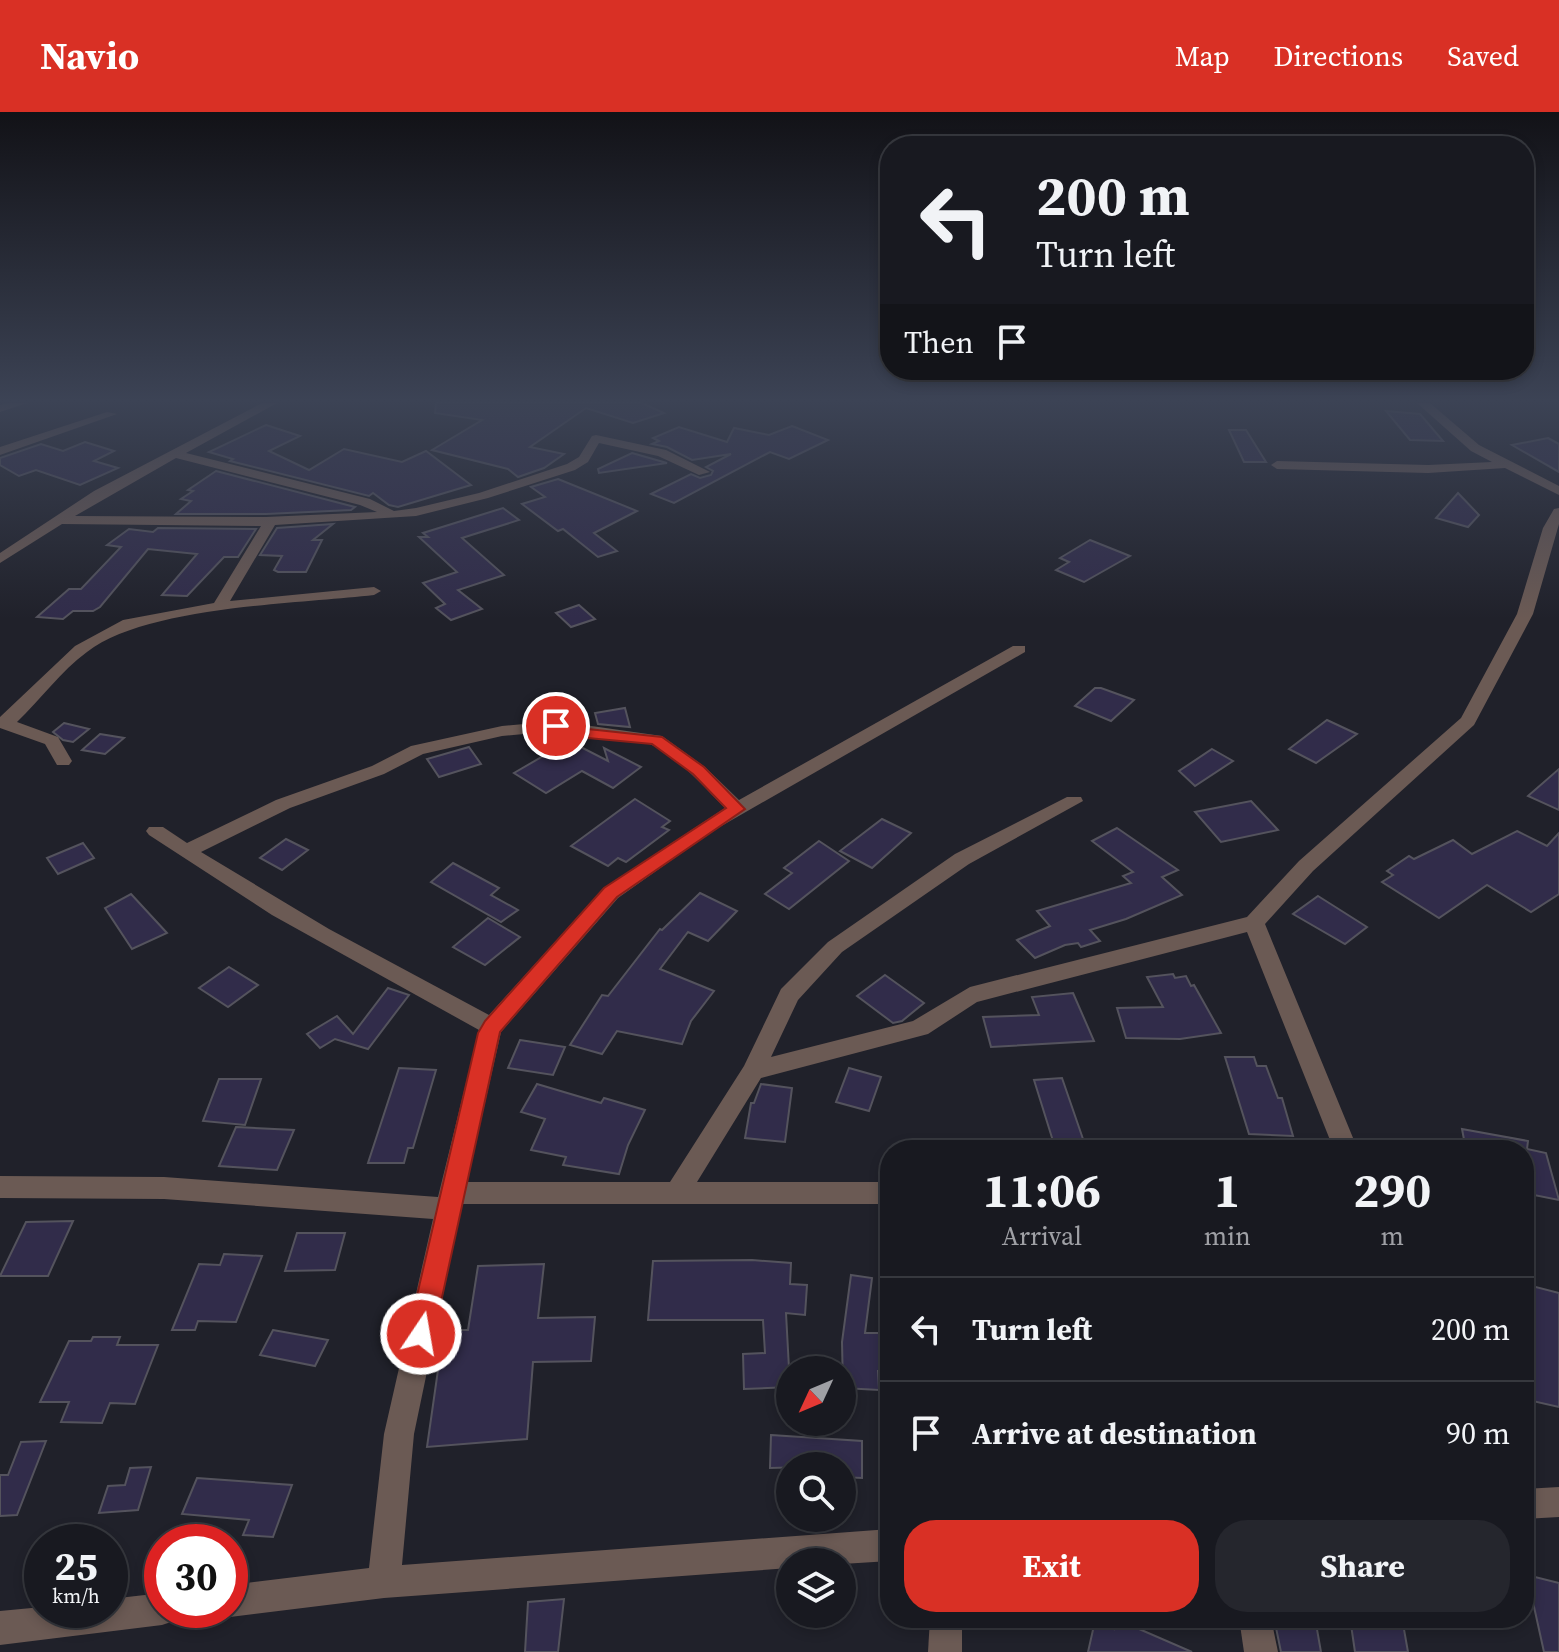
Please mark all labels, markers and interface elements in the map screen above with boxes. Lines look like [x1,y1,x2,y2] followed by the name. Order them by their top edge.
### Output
[40,30,139,82] text: Navio
[1175,37,1230,75] text: Map
[1274,37,1403,75] text: Directions
[1447,37,1519,75] text: Saved
[1036,157,1190,234] text: 200 m
[904,168,1008,272] icon: left
[1036,230,1175,279] text: Turn left
[990,320,1034,364] icon: arrive
[904,322,974,363] text: Then
[522,692,590,760] pin
[534,704,578,748] icon: arrive
[983,1157,1101,1223] text: 11:06
[1214,1157,1240,1223] text: 1
[1353,1157,1431,1223] text: 290
[1002,1218,1082,1254] text: Arrival
[1204,1218,1251,1254] text: min
[1381,1218,1404,1254] text: m
[379,1292,463,1376] position arrow
[904,1307,948,1351] icon: left
[972,1309,1092,1350] text: Turn left
[1431,1309,1510,1350] text: 200 m
[776,1356,856,1436] north arrow
[776,1356,856,1628] map controls
[904,1411,948,1455] icon: arrive
[972,1413,1257,1454] text: Arrive at destination
[1446,1413,1510,1454] text: 90 m
[776,1452,856,1532] button: search
[904,1520,1199,1612] button: Exit
[1215,1520,1510,1612] button: Share
[144,1524,248,1628] speed limit sign: 30
[54,1539,98,1593] text: 25
[776,1548,856,1628] button: layers
[52,1582,100,1610] text: km/h

